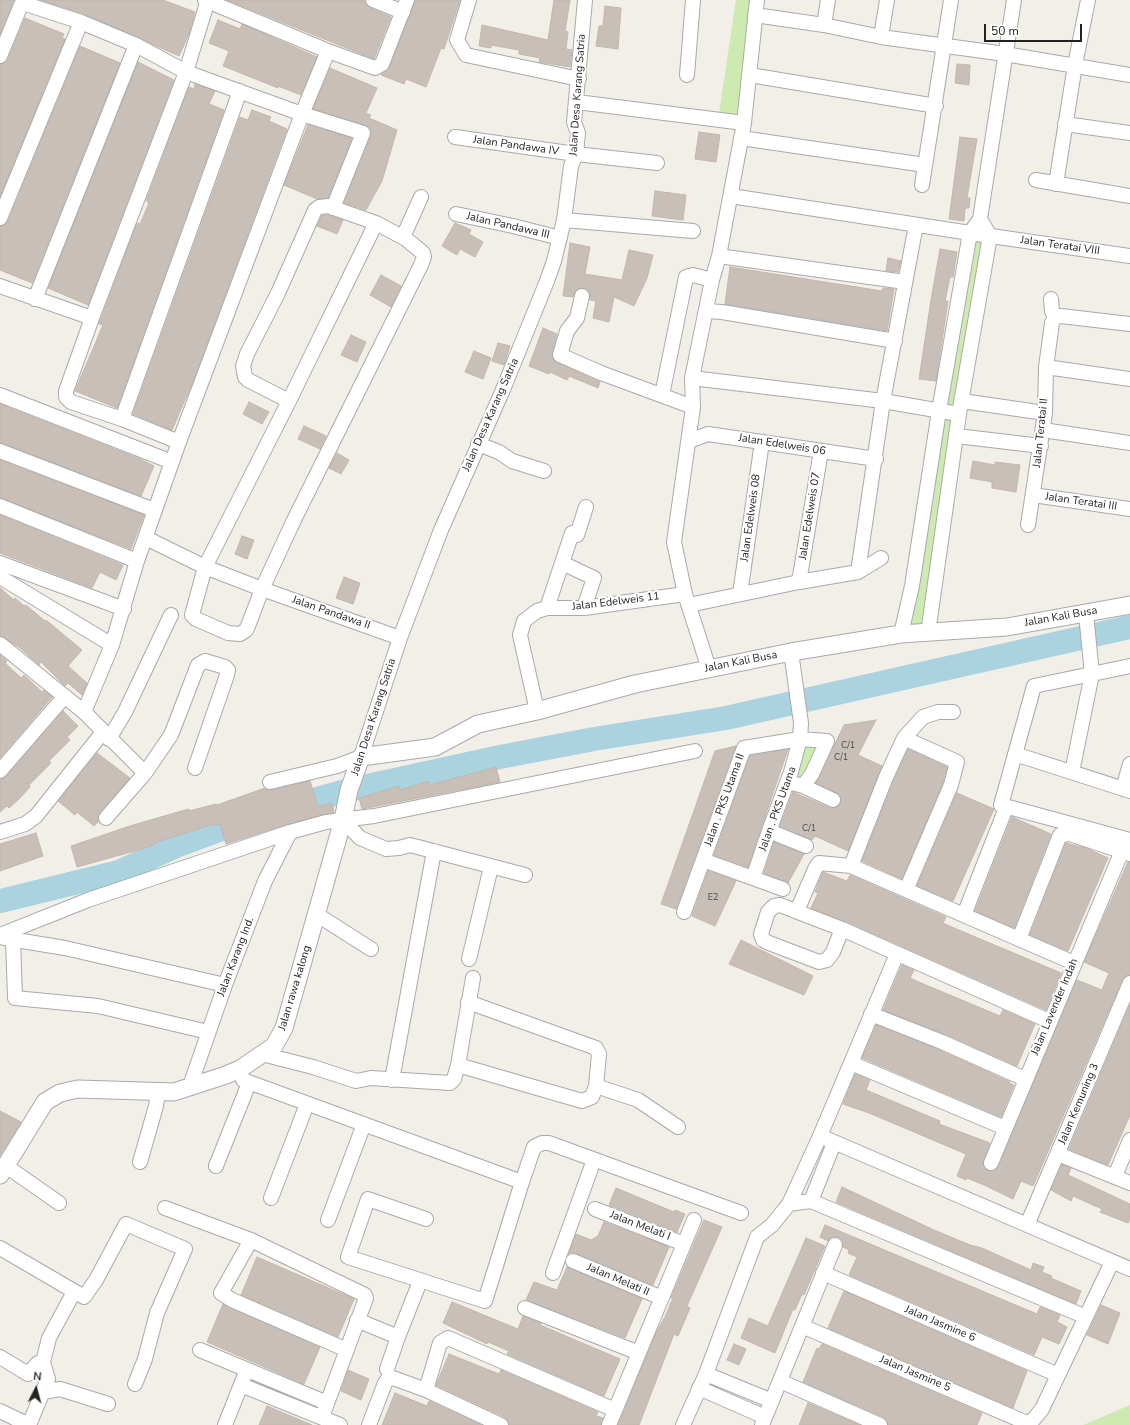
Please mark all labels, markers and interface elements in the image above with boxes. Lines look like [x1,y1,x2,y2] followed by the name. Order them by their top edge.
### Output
[986,16,1084,42] scale bar
[991,23,1019,39] text: 50 m
[567,34,589,156] street label: Jalan Desa Karang Satria
[472,133,560,159] street label: Jalan Pandawa IV
[465,210,551,242] street label: Jalan Pandawa III
[1019,234,1101,258] street label: Jalan Teratai VIII
[460,356,522,474] street label: Jalan Desa Karang Satria
[1031,398,1051,468] street label: Jalan Teratai II
[737,432,827,458] street label: Jalan Edelweis 06
[797,471,823,561] street label: Jalan Edelweis 07
[738,473,764,563] street label: Jalan Edelweis 08
[1044,490,1118,514] street label: Jalan Teratai III
[571,590,661,614] street label: Jalan Edelweis 11
[290,593,372,633] street label: Jalan Pandawa II
[1024,604,1098,630] street label: Jalan Kali Busa
[704,648,778,676] street label: Jalan Kali Busa
[349,657,399,777] street label: Jalan Desa Karang Satria
[841,741,855,751] house number: C/1
[702,752,748,848] street label: Jalan . PKS Utama II
[834,753,848,763] house number: C/1
[757,765,799,853] street label: Jalan . PKS Utama
[802,824,816,834] house number: C/1
[708,893,718,903] house number: E2
[215,916,257,998] street label: Jalan Karang Ind.
[276,944,314,1032] street label: Jalan rawa kalong
[1029,957,1081,1057] street label: Jalan Lavender Indah
[1056,1062,1102,1146] street label: Jalan Kemuning 3
[608,1208,672,1244] street label: Jalan Melati I
[585,1261,651,1299] street label: Jalan Melati II
[903,1303,977,1345] street label: Jalan Jasmine 6
[878,1353,952,1395] street label: Jalan Jasmine 5
[16,1369,56,1409] north arrow
[32,1369,42,1384] text: N

